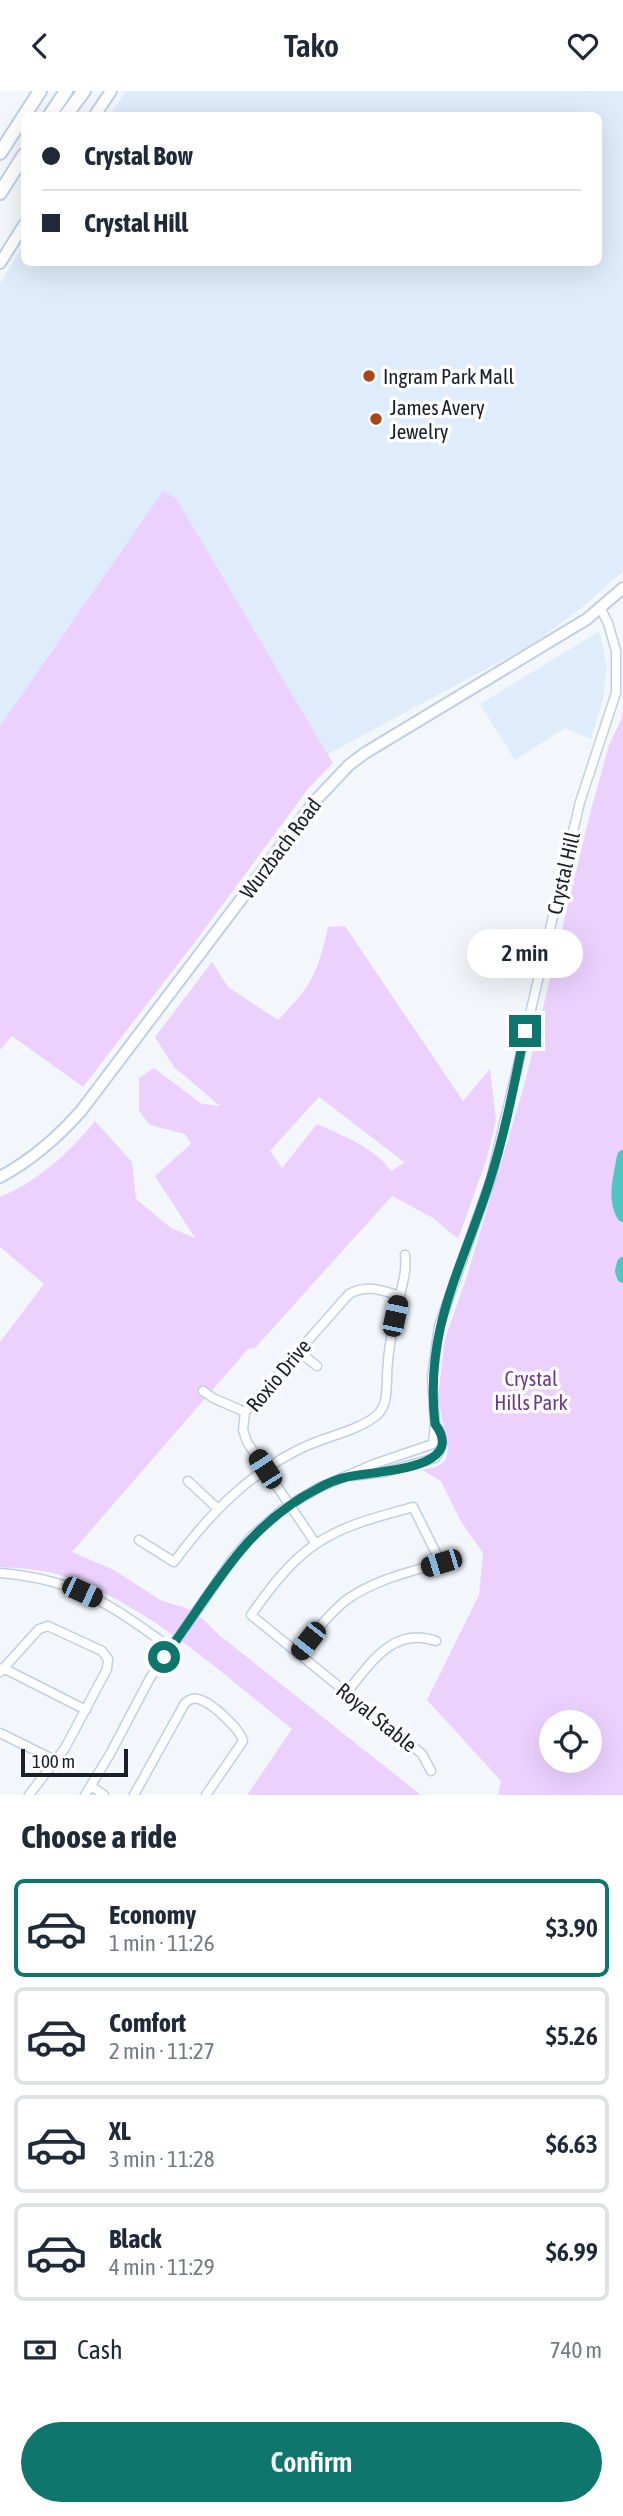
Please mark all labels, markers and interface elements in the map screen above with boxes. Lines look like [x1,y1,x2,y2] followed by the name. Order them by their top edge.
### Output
[21,27,59,65] icon: back
[284,27,339,64] text: Tako
[564,27,602,65] icon: heart
[84,141,193,171] text: Crystal Bow
[84,208,188,238] text: Crystal Hill
[383,364,514,388] place label: Ingram Park Mall
[361,368,377,384] marker: Ingram Park Mall
[390,395,485,443] place label: James Avery Jewelry
[368,411,384,427] marker: James Avery Jewelry
[234,793,326,903] street label: Wurzbach Road
[542,829,584,917] street label: Crystal Hill
[467,929,583,979] callout: 2 min
[502,940,548,966] text: 2 min
[509,1015,541,1047] route end
[381,1293,410,1339] car
[241,1334,315,1416] street label: Roxio Drive
[494,1366,568,1414] park label: Crystal Hills Park
[245,1446,286,1492] car
[418,1547,465,1579] car
[59,1574,106,1610] car
[287,1618,330,1664] car
[148,1641,180,1673] route start
[332,1677,422,1757] street label: Royal Stable
[539,1710,602,1773] map controls
[539,1710,602,1773] button: locate
[21,1746,128,1778] scale bar
[32,1750,75,1772] text: 100 m
[21,1818,177,1855] text: Choose a ride
[25,1897,88,1960] icon: car
[109,1900,196,1930] text: Economy
[546,1913,598,1943] text: $3.90
[109,1930,215,1956] text: 1 min · 11:26
[25,2005,88,2068] icon: car
[109,2008,186,2038] text: Comfort
[546,2021,598,2051] text: $5.26
[109,2038,215,2064] text: 2 min · 11:27
[25,2113,88,2176] icon: car
[109,2116,131,2146] text: XL
[546,2129,598,2159] text: $6.63
[109,2146,215,2172] text: 3 min · 11:28
[25,2221,88,2284] icon: car
[109,2224,161,2254] text: Black
[546,2237,598,2267] text: $6.99
[109,2254,215,2280] text: 4 min · 11:29
[21,2331,59,2369] icon: cash
[77,2335,123,2365] text: Cash
[550,2337,602,2363] text: 740 m
[21,2422,602,2502] button: Confirm

